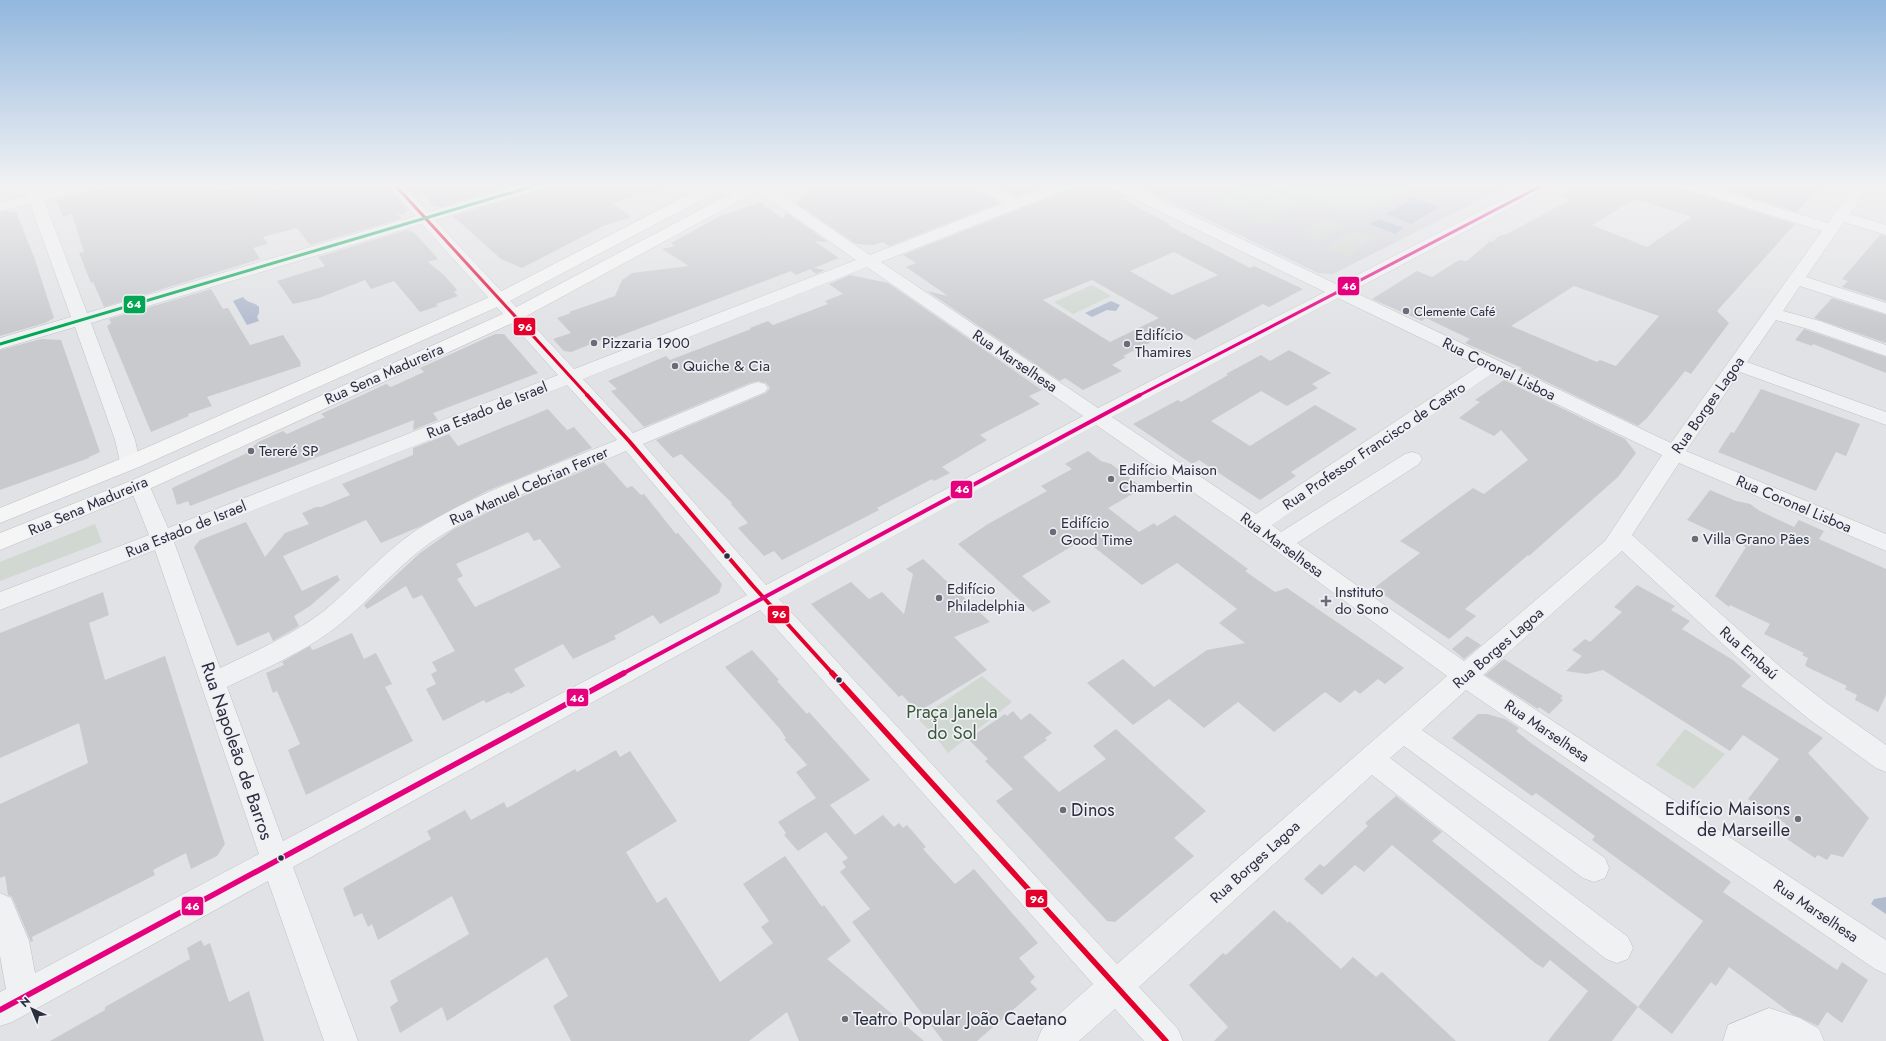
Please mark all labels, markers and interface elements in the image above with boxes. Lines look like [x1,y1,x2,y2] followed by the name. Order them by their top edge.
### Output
[1337,276,1360,296] line badge: 46
[1341,278,1357,294] text: 46
[123,295,146,314] line badge: 64
[126,296,142,312] text: 64
[1414,302,1496,321] place label: Clemente Café
[1401,306,1411,316] marker: Clemente Café
[513,317,536,336] line badge: 96
[518,319,532,335] text: 96
[968,324,1062,398] street label: Rua Marselhesa
[1135,324,1191,363] place label: Edifício Thamires
[602,332,690,354] place label: Pizzaria 1900
[1439,332,1559,406] street label: Rua Coronel Lisboa
[321,338,447,410] street label: Rua Sena Madureira
[589,338,599,348] marker: Pizzaria 1900
[1122,339,1132,349] marker: Edifício Thamires
[1666,352,1750,458] street label: Rua Borges Lagoa
[683,355,770,377] place label: Quiche & Cia
[670,361,680,371] marker: Quiche & Cia
[423,376,551,444] street label: Rua Estado de Israel
[1278,376,1470,516] street label: Rua Professor Francisco de Castro
[259,440,318,462] place label: Tereré SP
[446,441,613,531] street label: Rua Manuel Cebrian Ferrer
[246,446,256,456] marker: Tereré SP
[1119,459,1217,498] place label: Edifício Maison Chambertin
[1733,470,1855,538] street label: Rua Coronel Lisboa
[25,471,151,541] street label: Rua Sena Madureira
[1106,474,1116,484] marker: Edifício Maison Chambertin
[950,480,973,499] line badge: 46
[954,481,970,497] text: 46
[122,495,250,563] street label: Rua Estado de Israel
[1236,507,1328,583] street label: Rua Marselhesa
[1061,512,1133,551] place label: Edifício Good Time
[1048,527,1058,537] marker: Edifício Good Time
[1703,528,1809,550] place label: Villa Grano Pães
[1690,534,1700,544] marker: Villa Grano Pães
[722,551,732,561] unlabelled marker
[947,578,1025,617] place label: Edifício Philadelphia
[1335,581,1389,620] place label: Instituto do Sono
[934,593,944,603] marker: Edifício Philadelphia
[1320,595,1332,607] marker: Instituto do Sono
[1448,602,1548,694] street label: Rua Borges Lagoa
[767,605,790,624] line badge: 96
[772,606,786,622] text: 96
[1715,621,1783,685] street label: Rua Embaú
[194,659,280,843] street label: Rua Napoleão de Barros
[834,675,844,685] unlabelled marker
[566,688,589,707] line badge: 46
[569,690,585,706] text: 46
[1500,694,1594,768] street label: Rua Marselhesa
[906,699,998,746] park label: Praça Janela do Sol
[1665,796,1790,843] place label: Edifício Maisons de Marseille
[1071,797,1114,823] place label: Dinos
[1058,805,1068,815] marker: Dinos
[1793,814,1803,824] marker: Edifício Maisons de Marseille
[1205,816,1305,908] street label: Rua Borges Lagoa
[276,853,286,863] unlabelled marker
[1769,874,1863,948] street label: Rua Marselhesa
[1025,889,1048,908] line badge: 96
[1030,891,1044,907] text: 96
[181,896,204,916] line badge: 46
[184,898,200,914] text: 46
[12,989,52,1029] north arrow
[16,993,34,1011] text: N
[853,1006,1067,1032] place label: Teatro Popular João Caetano
[840,1014,850,1024] marker: Teatro Popular João Caetano

